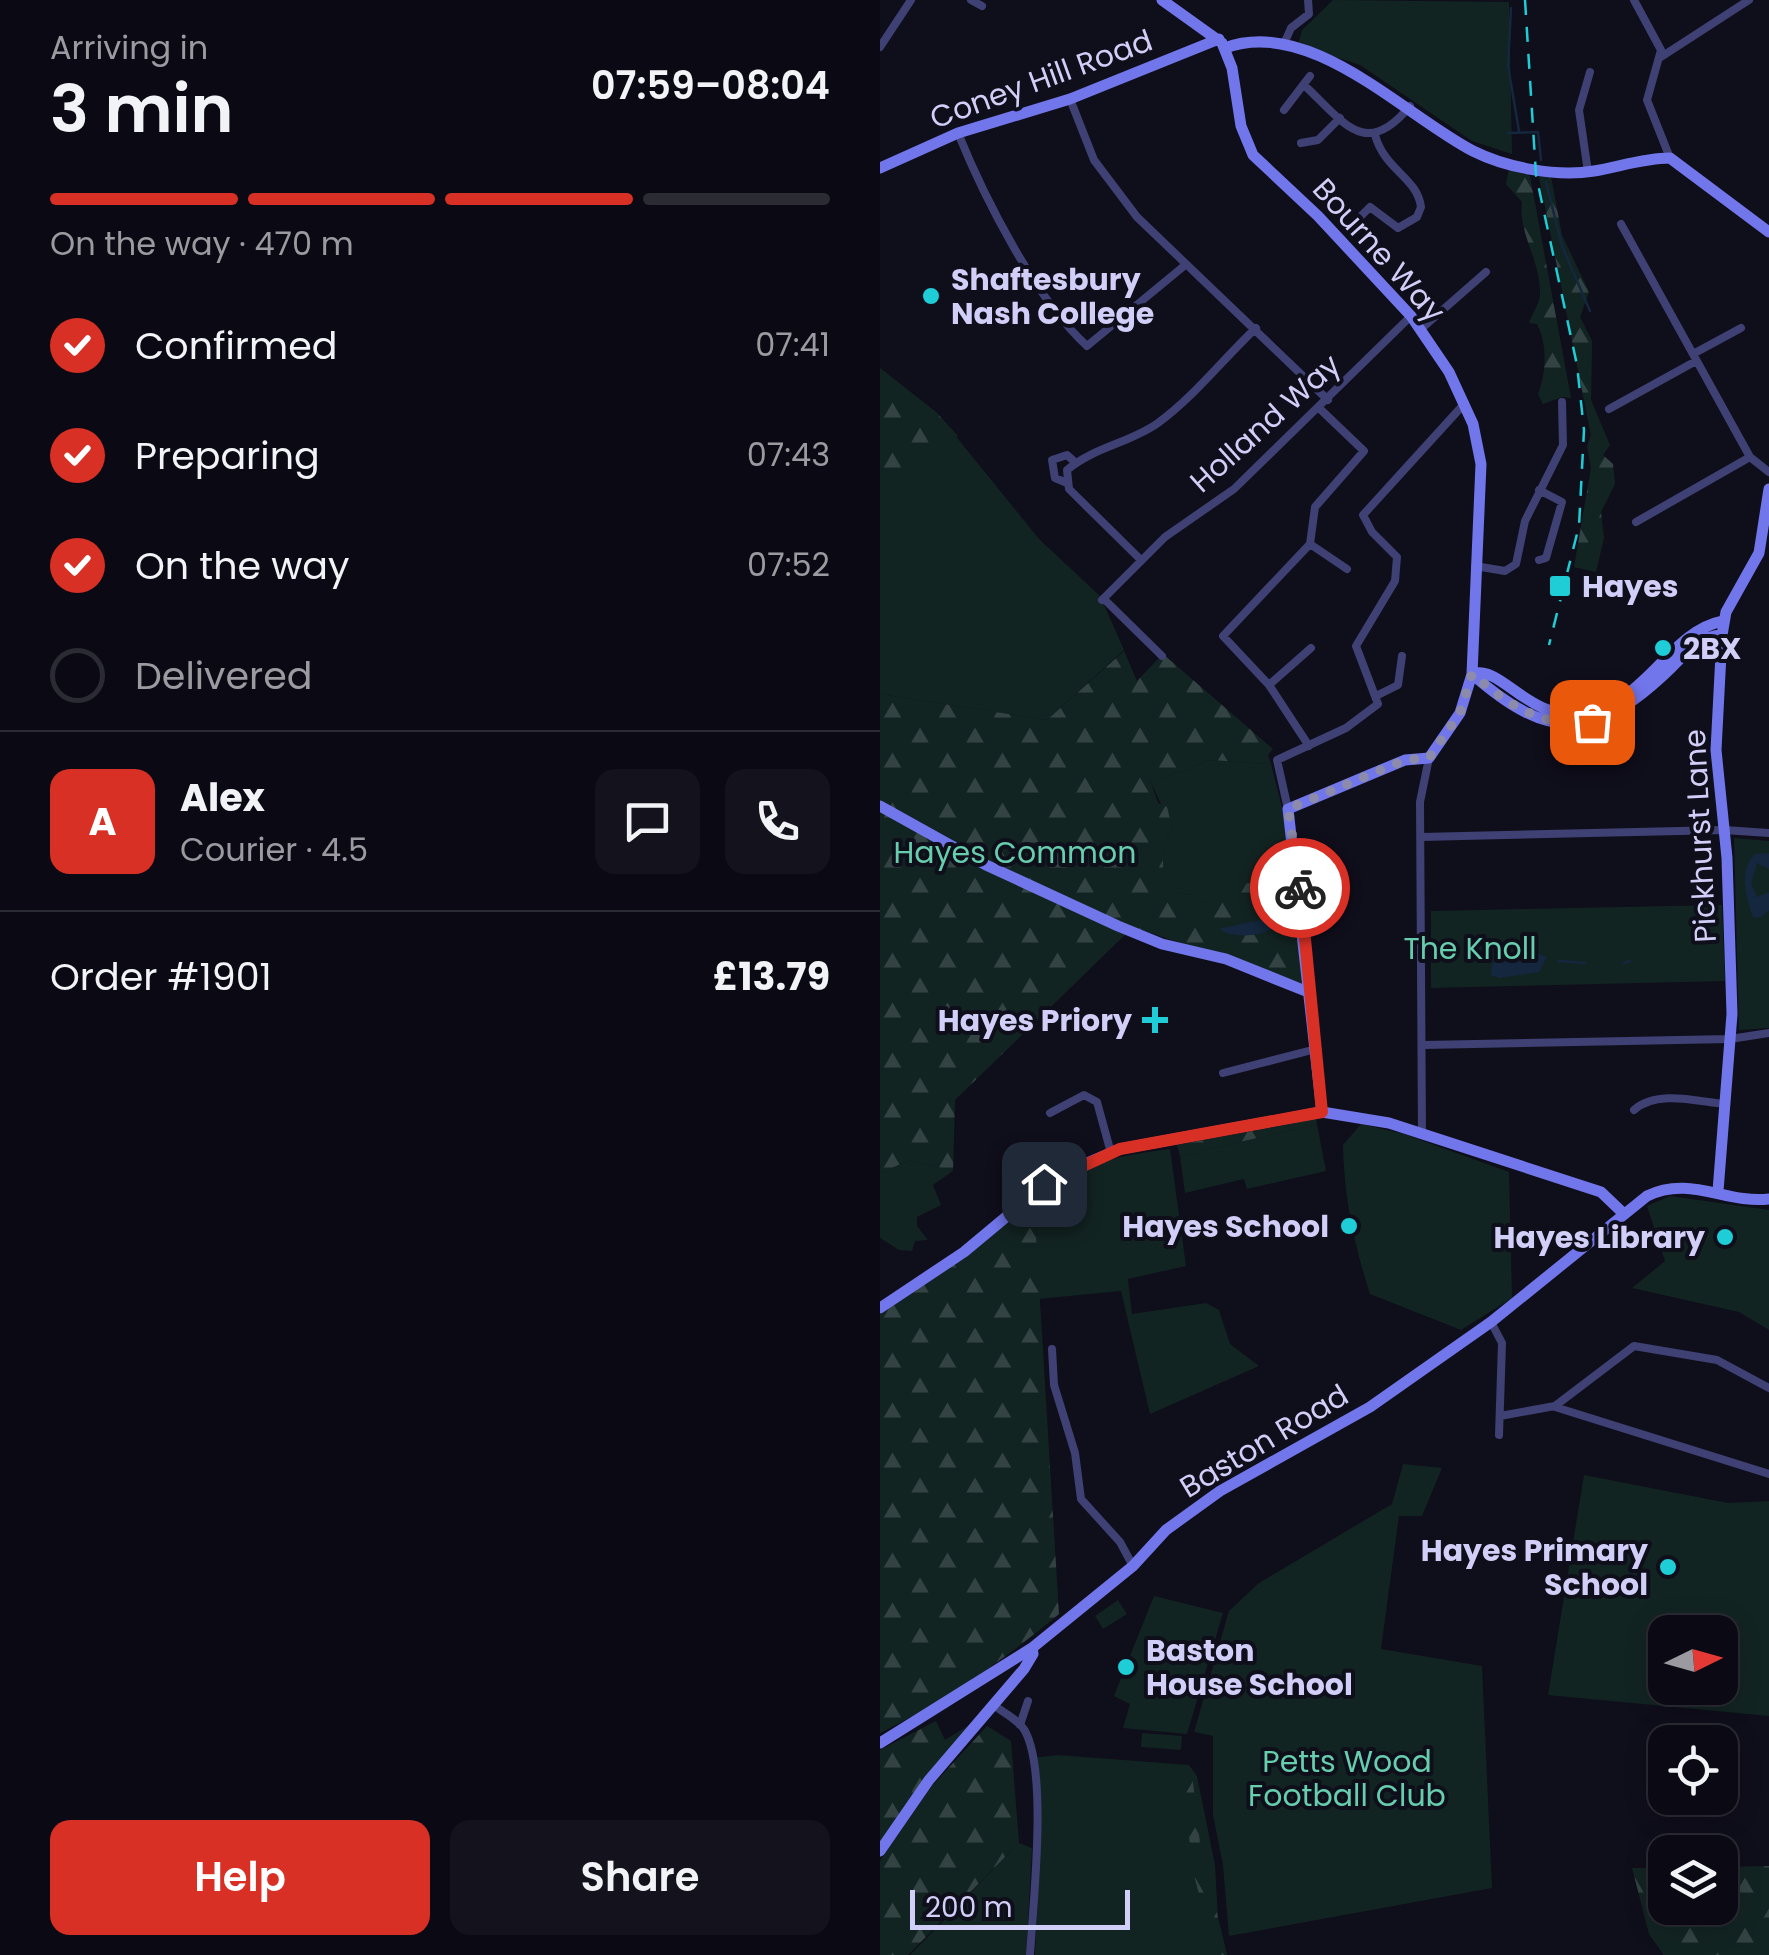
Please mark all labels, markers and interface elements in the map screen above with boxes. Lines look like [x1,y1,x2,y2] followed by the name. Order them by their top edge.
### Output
[924,19,1158,139] street label: Coney Hill Road
[50,25,208,70] text: Arriving in
[591,59,830,112] text: 07:59–08:04
[50,64,234,155] text: 3 min
[1303,169,1455,331] street label: Bourne Way
[50,221,354,266] text: On the way · 470 m
[951,258,1154,335] place label: Shaftesbury Nash College
[920,285,942,307] marker: Shaftesbury Nash College
[50,318,105,373] icon: check
[135,319,337,372] text: Confirmed
[755,322,830,367] text: 07:41
[1180,344,1350,502] street label: Holland Way
[50,428,105,483] icon: check
[135,429,320,482] text: Preparing
[747,432,830,477] text: 07:43
[50,538,105,593] icon: check
[135,539,349,592] text: On the way
[747,542,830,587] text: 07:52
[1582,565,1678,608] place label: Hayes
[1547,573,1573,599] marker: Hayes
[1683,627,1741,670] place label: 2BX
[1652,637,1674,659] marker: 2BX
[135,649,312,702] text: Delivered
[1550,680,1635,765] pin
[1565,695,1620,750] icon: bag
[1673,728,1727,944] street label: Pickhurst Lane
[595,769,700,874] button: chat
[725,769,830,874] button: phone
[180,771,265,824] text: Alex
[88,795,117,848] text: A
[180,827,368,872] text: Courier · 4.5
[894,831,1136,874] park label: Hayes Common
[1250,838,1350,938] courier
[1273,861,1328,916] icon: bike
[1403,927,1537,970] park label: The Knoll
[50,950,272,1003] text: Order #1901
[713,950,830,1003] text: £13.79
[938,999,1132,1042] place label: Hayes Priory
[1142,1007,1168,1033] marker: Hayes Priory
[1002,1142,1087,1227] pin
[1017,1157,1072,1212] icon: home
[1122,1205,1329,1248] place label: Hayes School
[1338,1215,1360,1237] marker: Hayes School
[1494,1216,1705,1259] place label: Hayes Library
[1714,1226,1736,1248] marker: Hayes Library
[1172,1374,1356,1508] street label: Baston Road
[1421,1529,1648,1606] place label: Hayes Primary School
[1657,1556,1679,1578] marker: Hayes Primary School
[1648,1615,1738,1705] north arrow
[1648,1615,1738,1925] map controls
[1146,1629,1353,1706] place label: Baston House School
[1115,1656,1137,1678] marker: Baston House School
[1648,1725,1738,1815] button: locate
[1248,1740,1446,1817] park label: Petts Wood Football Club
[50,1820,430,1935] button: Help
[450,1820,830,1935] button: Share
[1648,1835,1738,1925] button: layers
[910,1885,1130,1930] scale bar
[925,1888,1013,1927] text: 200 m

